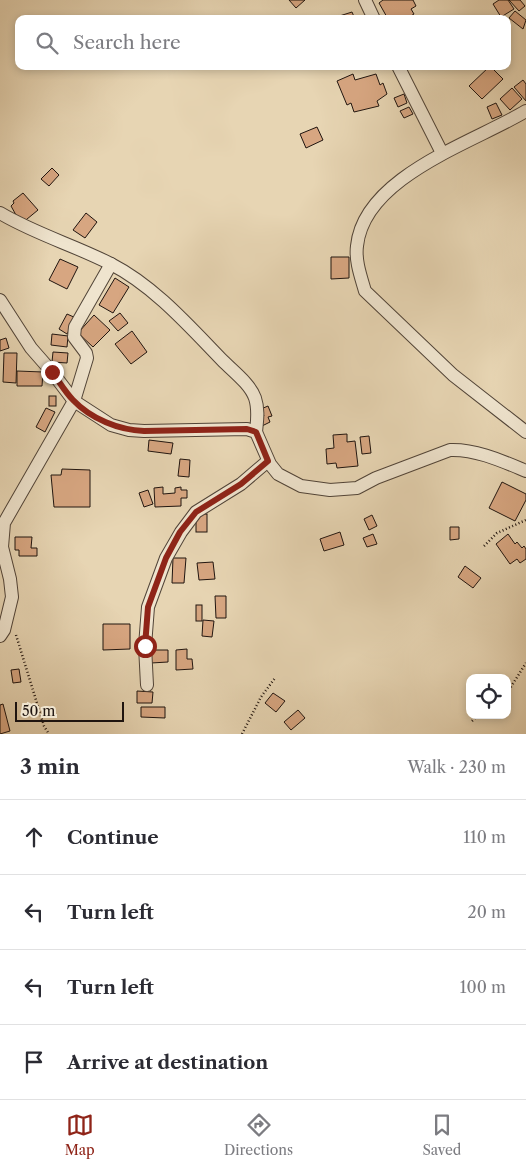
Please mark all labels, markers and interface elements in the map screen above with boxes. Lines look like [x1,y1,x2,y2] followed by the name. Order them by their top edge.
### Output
[15,15,511,70] search box
[33,29,61,57] icon: search
[73,31,181,54] text: Search here
[41,361,64,384] route end
[134,635,157,658] route start
[466,674,511,719] map controls
[466,674,511,719] button: locate
[15,699,124,722] scale bar
[22,702,55,720] text: 50 m
[20,754,80,779] text: 3 min
[407,757,506,777] text: Walk · 230 m
[20,823,48,851] icon: ahead
[67,826,159,849] text: Continue
[463,827,506,847] text: 110 m
[20,898,48,926] icon: left
[67,901,154,924] text: Turn left
[467,902,506,922] text: 20 m
[20,973,48,1001] icon: left
[67,976,154,999] text: Turn left
[460,977,506,997] text: 100 m
[20,1048,48,1076] icon: arrive
[67,1051,268,1074] text: Arrive at destination
[65,1111,95,1159] tab: Map
[224,1111,293,1159] tab: Directions
[422,1111,461,1159] tab: Saved

